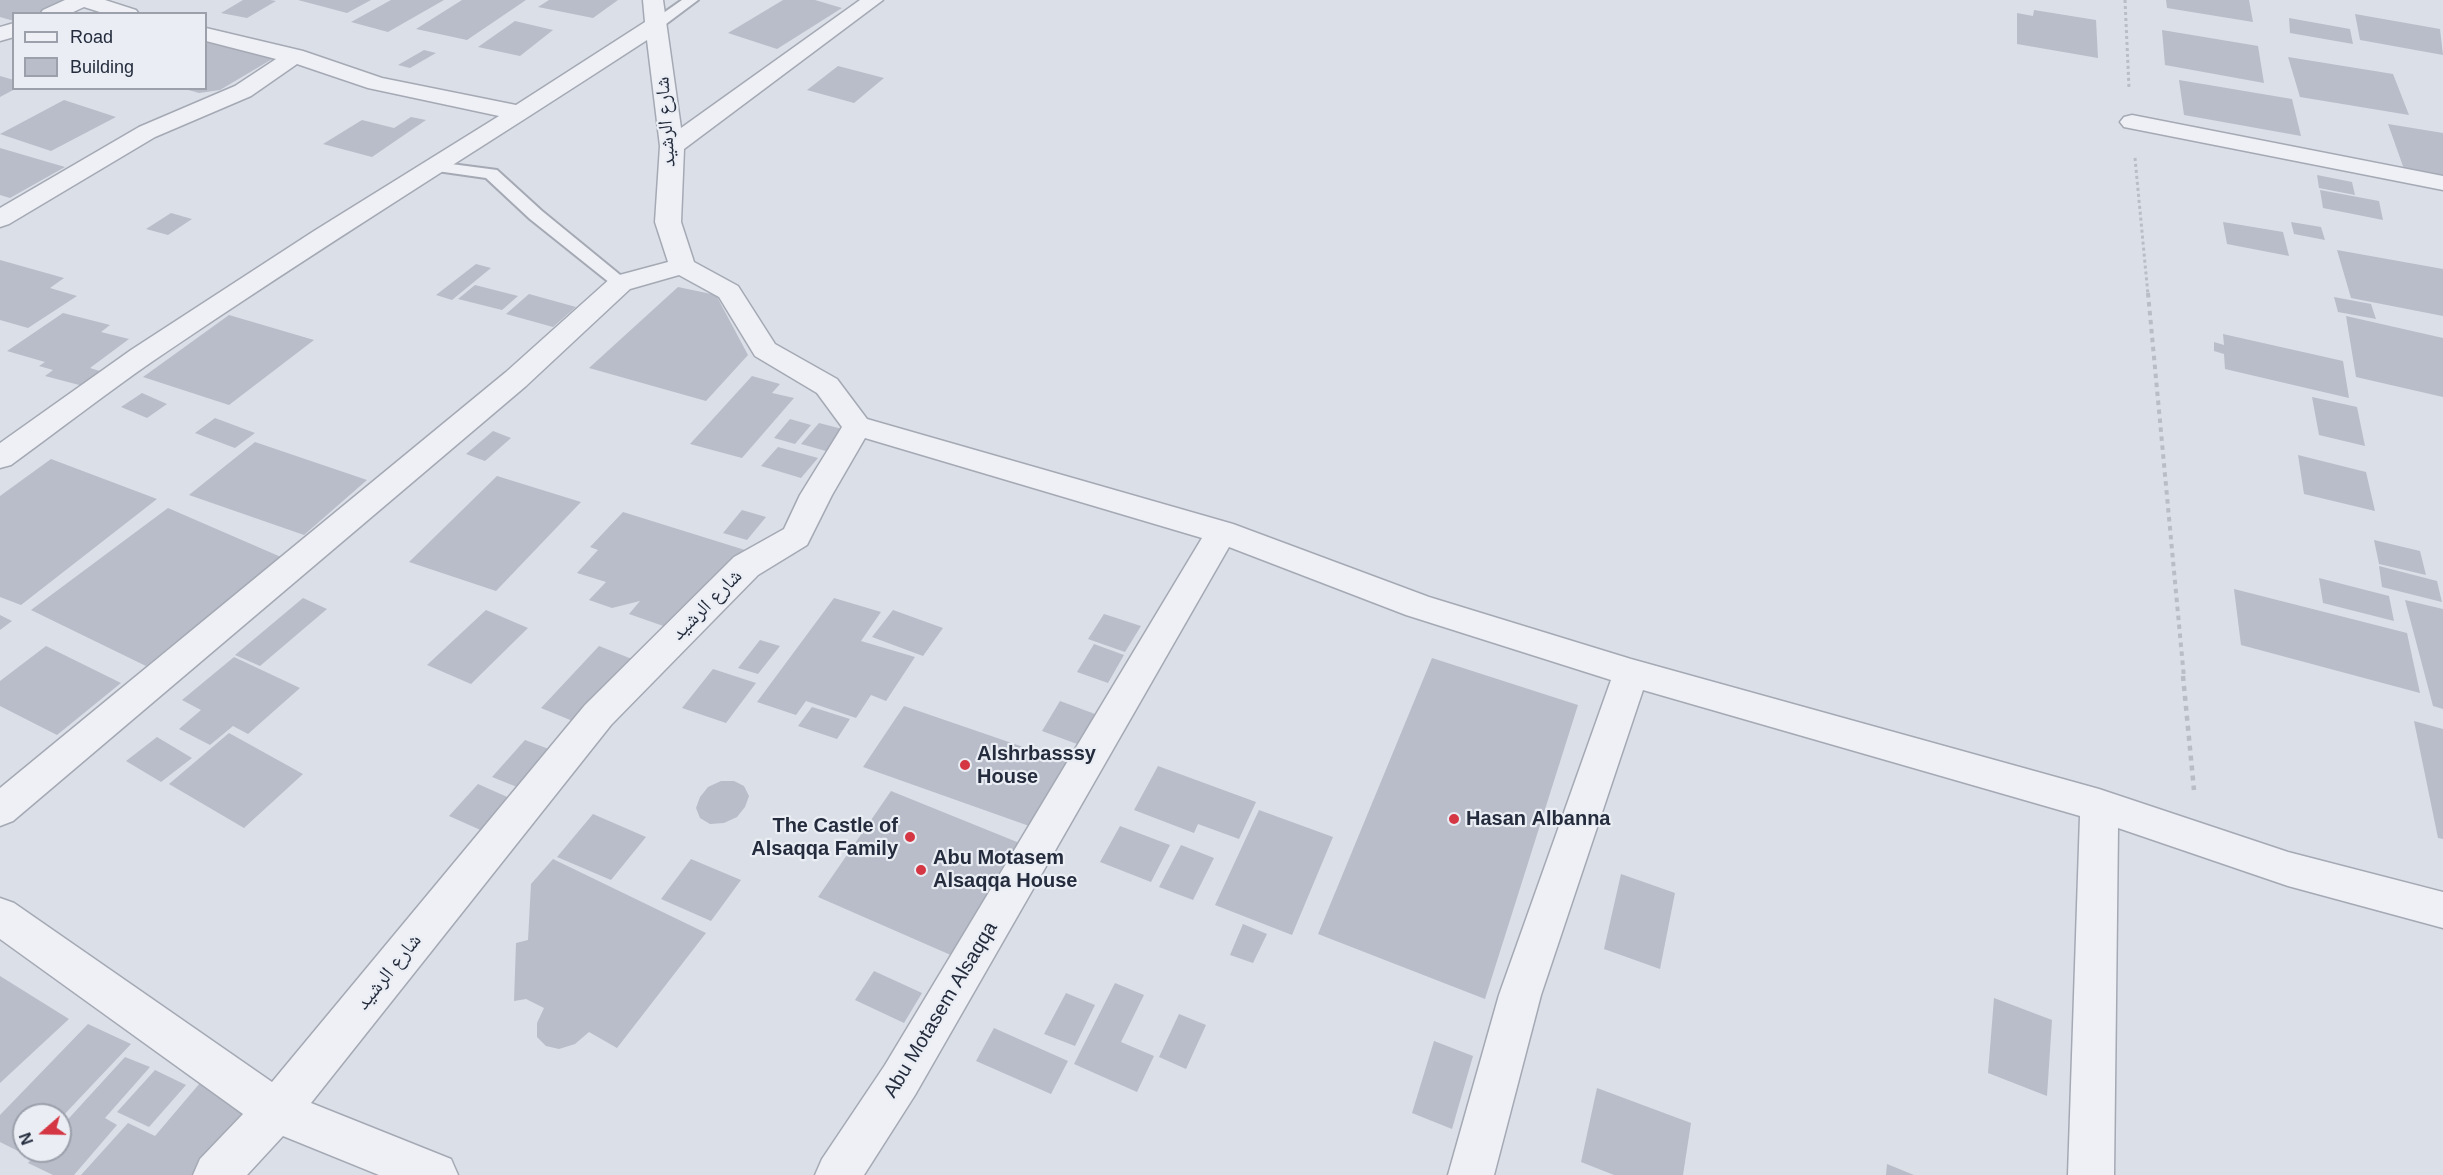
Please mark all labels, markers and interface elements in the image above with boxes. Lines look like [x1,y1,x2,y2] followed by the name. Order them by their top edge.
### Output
[12,12,207,90] legend
[70,27,113,47] text: Road
[70,57,134,77] text: Building
[651,76,681,168] street label: شارع الرشيد
[667,565,747,645] street label: شارع الرشيد
[977,742,1096,789] place label: Alshrbasssy House
[958,758,972,772] marker: Alshrbasssy House
[1466,807,1610,831] place label: Hasan Albanna
[1447,812,1461,826] marker: Hasan Albanna
[751,814,898,861] place label: The Castle of Alsaqqa Family
[903,830,917,844] marker: The Castle of Alsaqqa Family
[933,846,1077,893] place label: Abu Motasem Alsaqqa House
[914,863,928,877] marker: Abu Motasem Alsaqqa House
[879,918,1003,1102] street label: Abu Motasem Alsaqqa
[351,929,427,1015] street label: شارع الرشيد
[12,1103,72,1163] north arrow
[17,1130,36,1147] text: N

